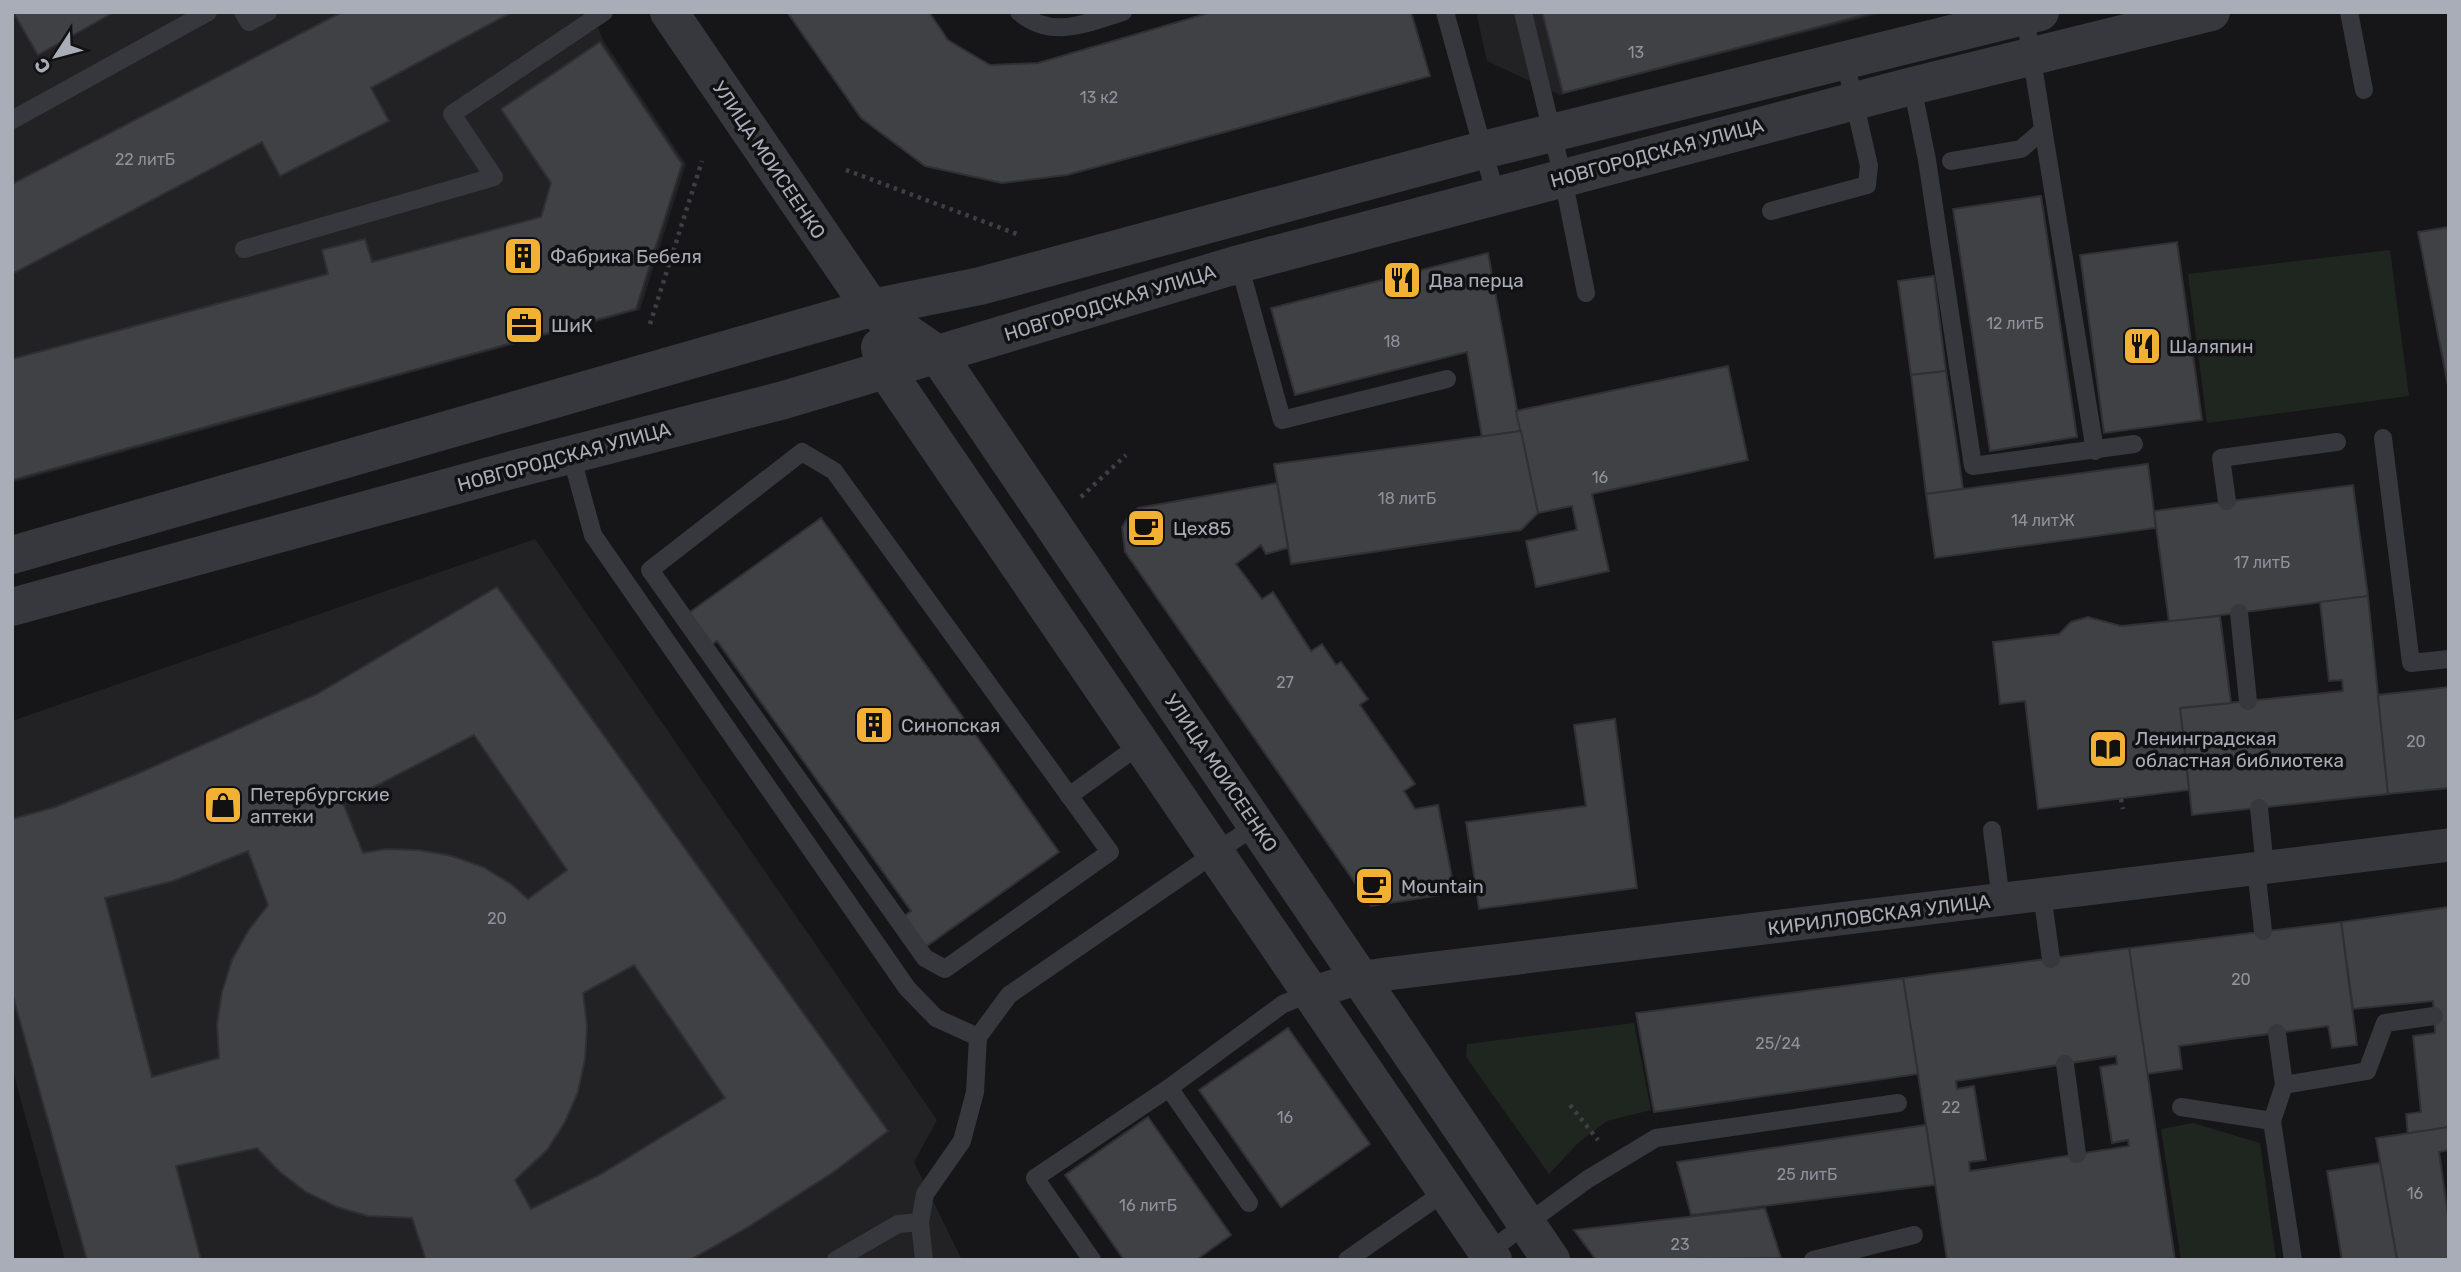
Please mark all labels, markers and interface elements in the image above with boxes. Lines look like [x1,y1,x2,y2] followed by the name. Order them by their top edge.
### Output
[21,21,91,91] north arrow
[1628,43,1644,62] house number: 13
[29,54,56,78] text: С
[708,77,830,243] street label: УЛИЦА МОИСЕЕНКО
[1080,88,1118,107] house number: 13 к2
[1548,113,1766,193] street label: НОВГОРОДСКАЯ УЛИЦА
[115,150,175,169] house number: 22 литБ
[502,235,544,277] building icon: Фабрика Бебеля
[550,245,702,268] place label: Фабрика Бебеля
[1381,259,1423,301] restaurant icon: Два перца
[1002,260,1219,346] street label: НОВГОРОДСКАЯ УЛИЦА
[1429,269,1524,292] place label: Два перца
[503,304,545,346] office icon: ШиК
[551,314,593,337] place label: ШиК
[1986,314,2044,333] house number: 12 литБ
[2121,325,2163,367] restaurant icon: Шаляпин
[1383,332,1401,351] house number: 18
[2169,335,2253,358] place label: Шаляпин
[455,417,673,497] street label: НОВГОРОДСКАЯ УЛИЦА
[1592,468,1609,487] house number: 16
[1378,489,1436,508] house number: 18 литБ
[1125,507,1167,549] cafe icon: Цех85
[2011,511,2075,530] house number: 14 литЖ
[1173,517,1231,540] place label: Цех85
[2234,553,2290,572] house number: 17 литБ
[1276,673,1294,692] house number: 27
[1160,690,1282,856] street label: УЛИЦА МОИСЕЕНКО
[853,704,895,746] building icon: Синопская
[901,714,1000,737] place label: Синопская
[2135,727,2344,772] place label: Ленинградская областная библиотека
[2087,728,2129,770] library icon: Ленинградская областная библиотека
[2406,732,2426,751] house number: 20
[250,783,390,828] place label: Петербургские аптеки
[202,784,244,826] shop icon: Петербургские аптеки
[1353,865,1395,907] cafe icon: Mountain
[1401,875,1484,898] place label: Mountain
[1766,890,1992,940] street label: КИРИЛЛОВСКАЯ УЛИЦА
[487,909,507,928] house number: 20
[2231,970,2251,989] house number: 20
[1755,1034,1801,1053] house number: 25/24
[1942,1098,1960,1117] house number: 22
[1277,1108,1294,1127] house number: 16
[1777,1165,1837,1184] house number: 25 литБ
[2407,1184,2424,1203] house number: 16
[1119,1196,1177,1215] house number: 16 литБ
[1670,1235,1690,1254] house number: 23

